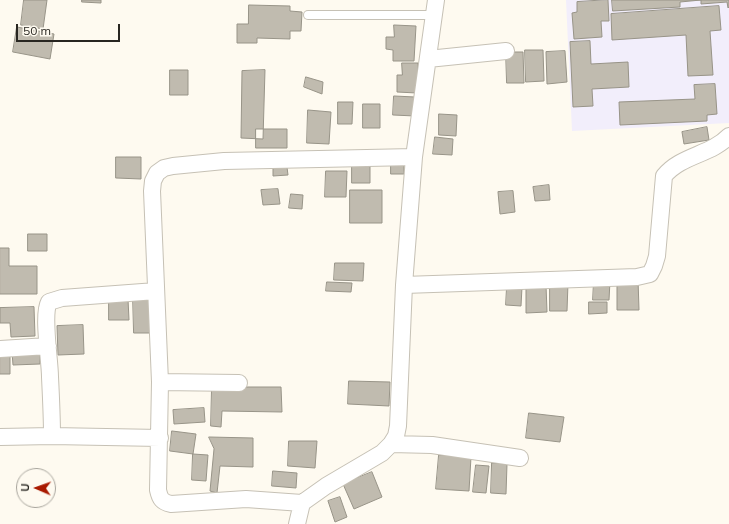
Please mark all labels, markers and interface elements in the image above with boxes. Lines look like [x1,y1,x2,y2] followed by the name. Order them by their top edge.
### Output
[18,16,122,42] scale bar
[23,23,51,38] text: 50 m
[16,468,56,508] north arrow
[18,483,32,492] text: U

